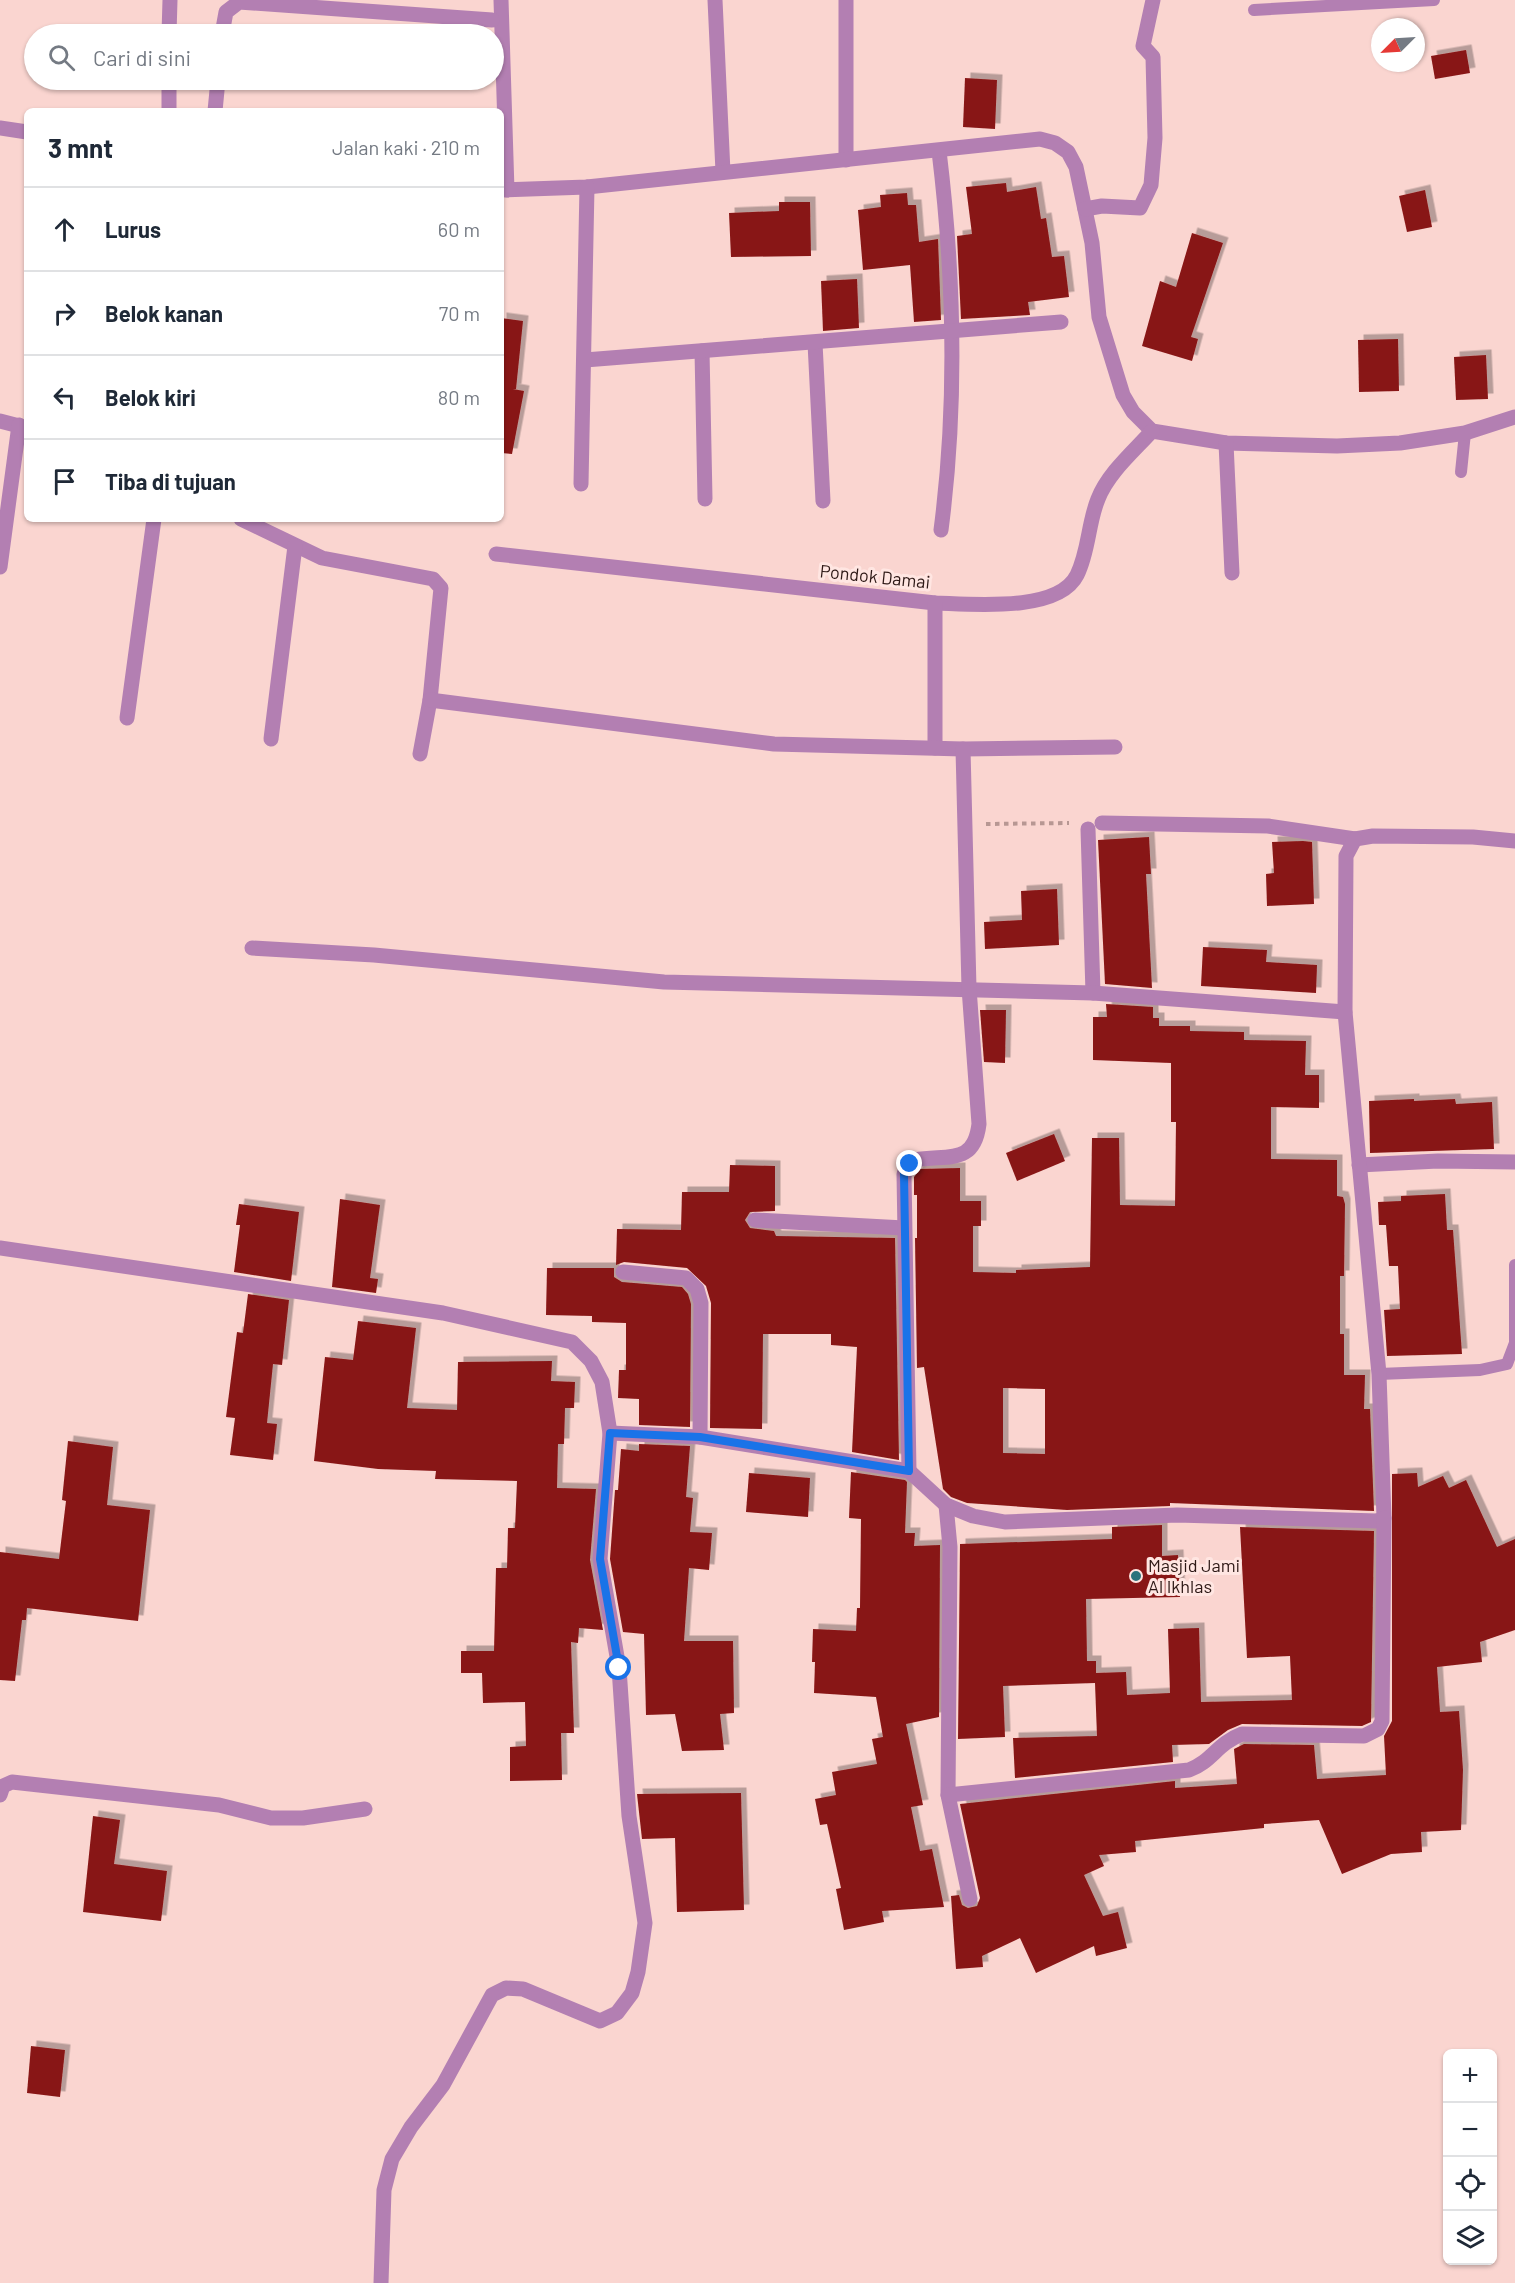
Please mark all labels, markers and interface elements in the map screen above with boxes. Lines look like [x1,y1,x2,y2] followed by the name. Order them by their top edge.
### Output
[1371,18,1425,72] north arrow
[24,24,504,90] search box
[45,41,78,74] icon: search
[93,44,191,70] text: Cari di sini
[48,132,113,163] text: 3 mnt
[332,135,480,159] text: Jalan kaki · 210 m
[48,213,81,246] icon: ahead
[105,216,161,242] text: Lurus
[438,217,480,241] text: 60 m
[48,297,81,330] icon: right
[105,300,223,326] text: Belok kanan
[439,301,480,325] text: 70 m
[48,381,81,414] icon: left
[105,384,196,410] text: Belok kiri
[438,385,480,409] text: 80 m
[48,465,81,498] icon: arrive
[105,468,236,494] text: Tiba di tujuan
[819,559,931,593] street label: Pondok Damai
[896,1150,922,1176] route end
[1148,1554,1240,1597] place label: Masjid Jami Al Ikhlas
[1129,1569,1143,1583] marker: Masjid Jami Al Ikhlas
[605,1654,631,1680] route start
[1443,2049,1497,2265] map controls
[1443,2049,1497,2103] button: +
[1443,2103,1497,2157] button: −
[1443,2157,1497,2211] button: locate
[1443,2211,1497,2265] button: layers

